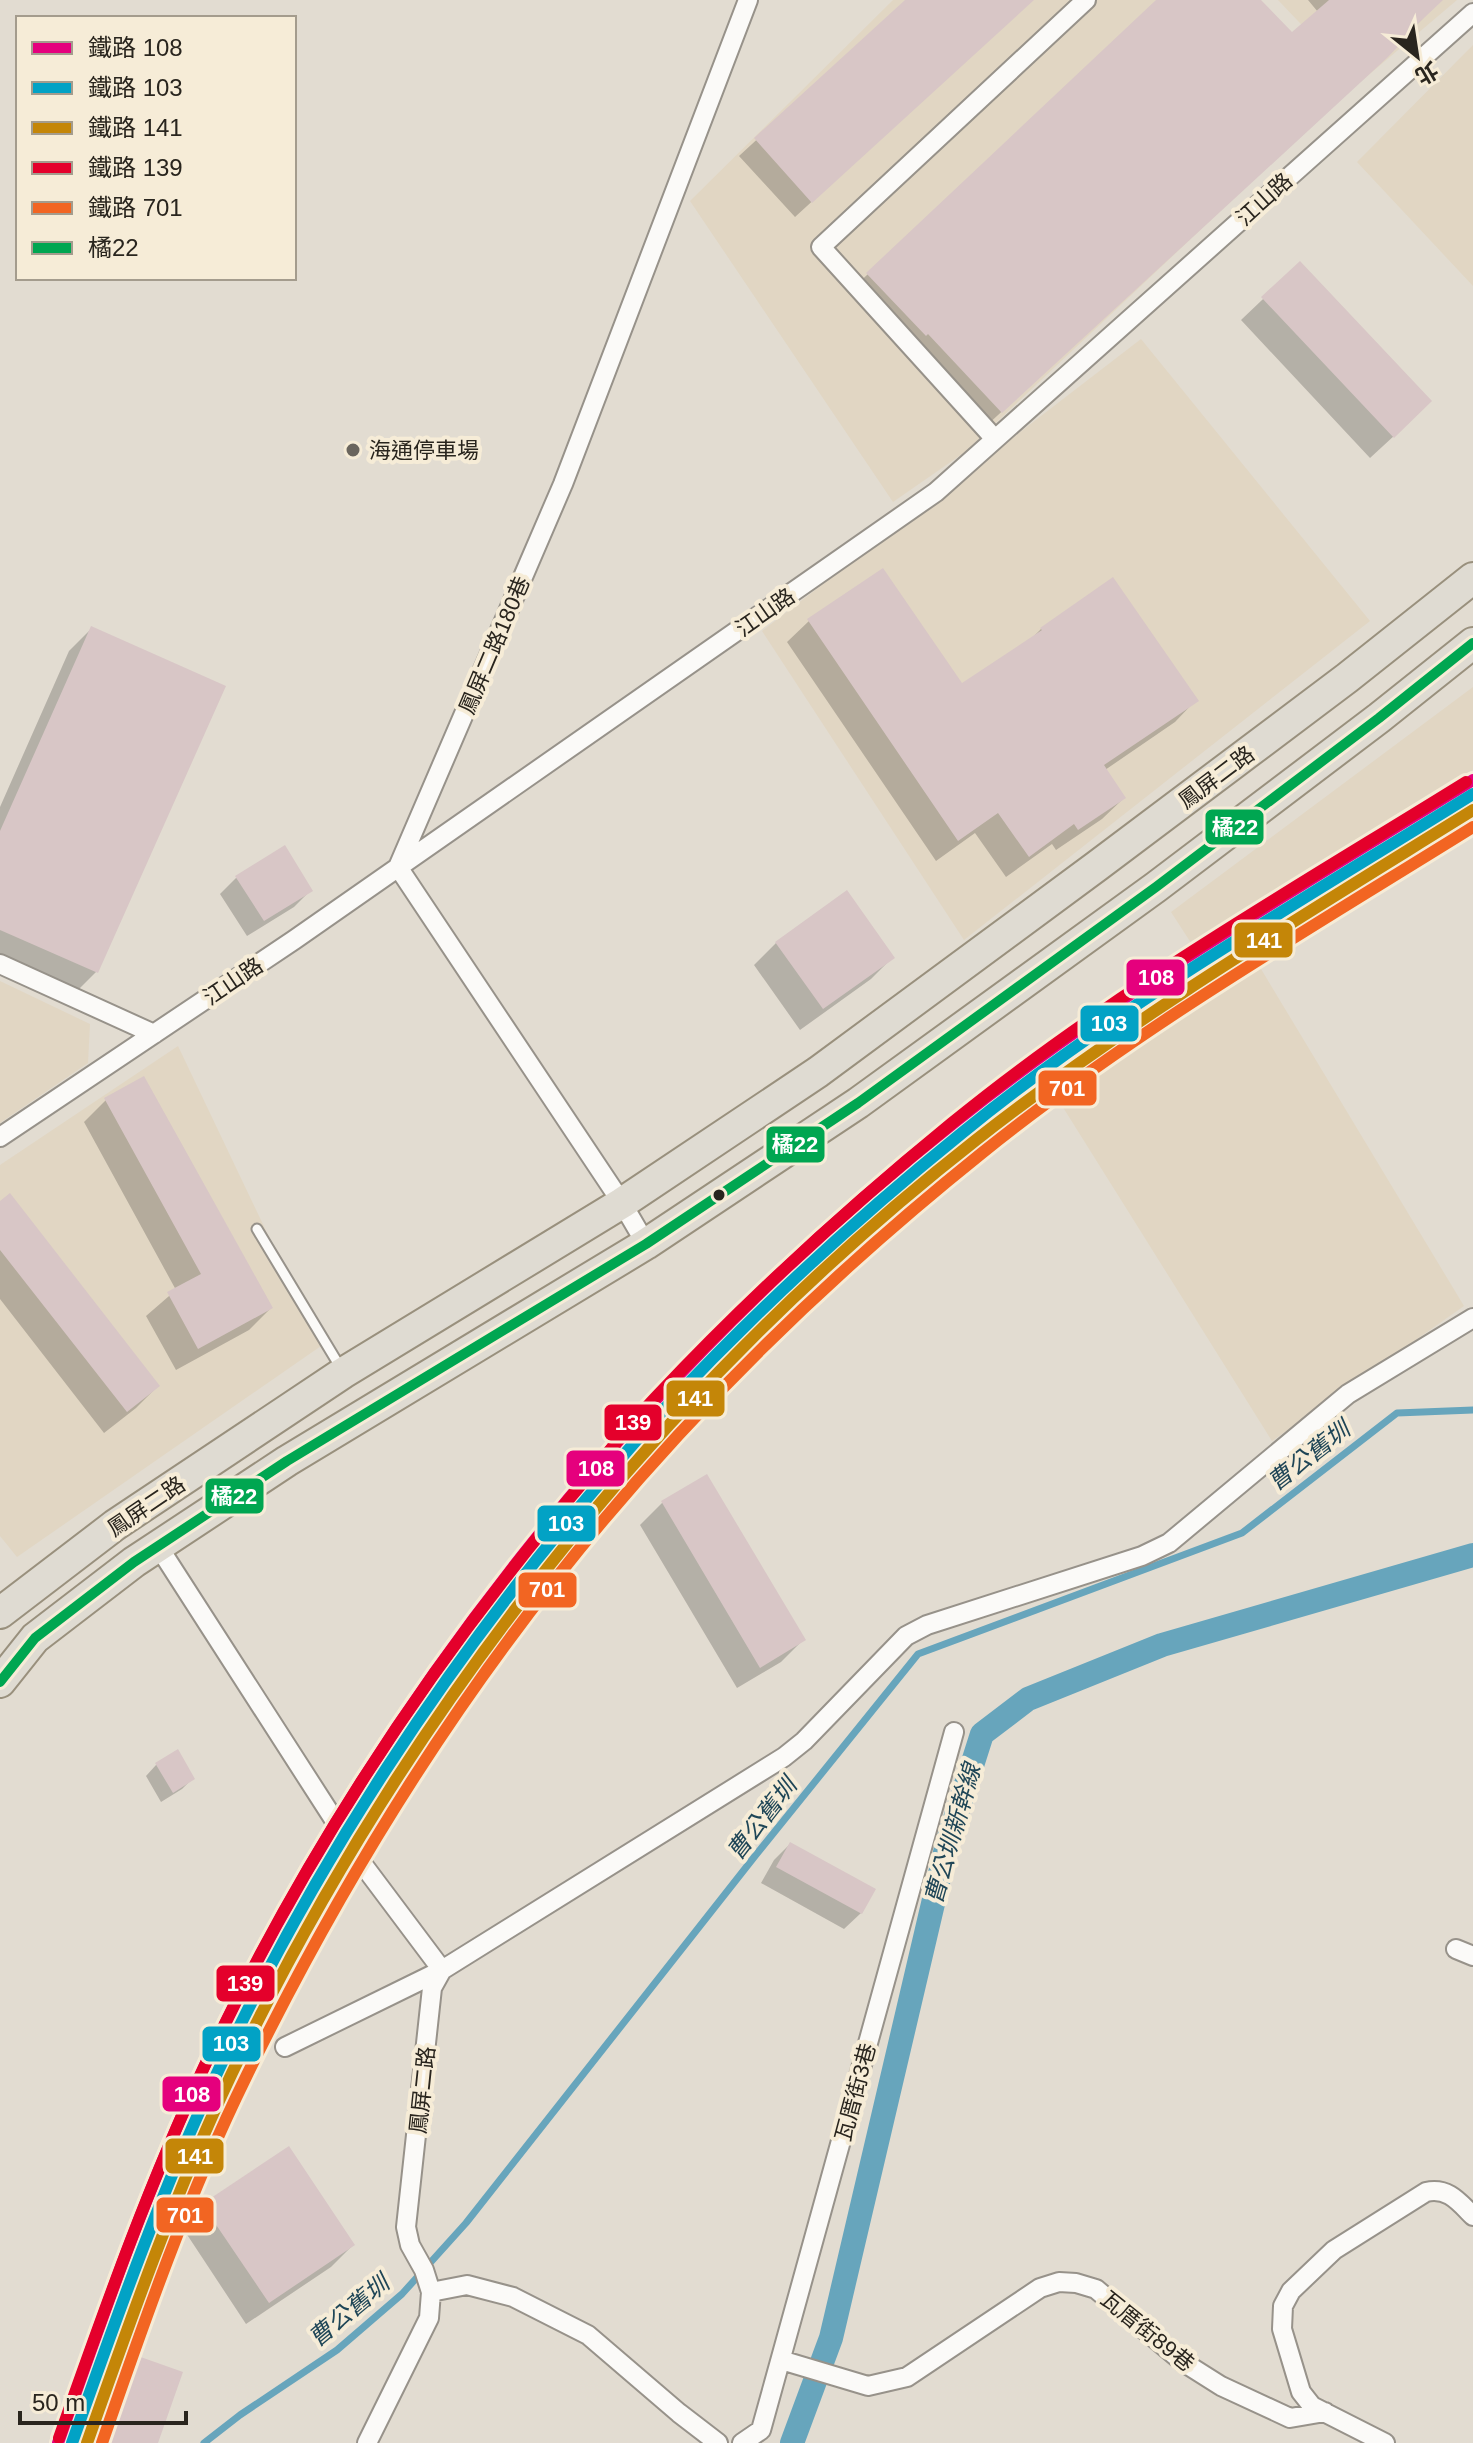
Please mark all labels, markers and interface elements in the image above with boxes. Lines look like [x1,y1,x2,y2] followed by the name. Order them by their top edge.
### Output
[16,16,296,280] legend
[1377,16,1457,96] north arrow
[88,34,183,61] text: 鐵路 108
[1411,57,1443,89] text: 北
[88,74,183,101] text: 鐵路 103
[88,114,183,141] text: 鐵路 141
[88,154,183,181] text: 鐵路 139
[1231,168,1297,231] street label: 江山路
[88,194,183,221] text: 鐵路 701
[88,234,139,261] text: 橘22
[369,438,479,463] place label: 海通停車場
[344,441,362,459] marker: 海通停車場
[454,573,535,718] street label: 鳳屏二路180巷
[731,583,799,642] street label: 江山路
[1174,741,1259,814] street label: 鳳屏二路
[1204,808,1265,846] line badge: 橘22
[1212,815,1258,840] text: 橘22
[1233,921,1294,959] line badge: 141
[1246,928,1282,953] text: 141
[199,953,268,1010] street label: 江山路
[1125,958,1186,997] line badge: 108
[1138,965,1174,990] text: 108
[1079,1004,1140,1043] line badge: 103
[1091,1011,1127,1036] text: 103
[1037,1069,1098,1107] line badge: 701
[1049,1076,1085,1101] text: 701
[765,1125,826,1164] line badge: 橘22
[772,1132,818,1157] text: 橘22
[711,1187,727,1203] unlabelled marker
[665,1379,726,1418] line badge: 141
[677,1386,713,1411] text: 141
[603,1403,663,1442] line badge: 139
[615,1410,651,1435] text: 139
[1263,1414,1357,1496] water label: 曹公舊圳
[565,1449,626,1488] line badge: 108
[578,1456,614,1481] text: 108
[103,1471,190,1541] street label: 鳳屏二路
[204,1477,265,1515] line badge: 橘22
[211,1484,257,1509] text: 橘22
[536,1504,597,1543] line badge: 103
[548,1511,584,1536] text: 103
[517,1571,578,1609] line badge: 701
[529,1577,565,1602] text: 701
[920,1758,986,1907] water label: 曹公圳新幹線
[721,1770,804,1865] water label: 曹公舊圳
[215,1964,276,2003] line badge: 139
[227,1971,263,1996] text: 139
[201,2025,262,2063] line badge: 103
[213,2031,249,2056] text: 103
[830,2040,881,2144] street label: 瓦厝街3巷
[405,2045,440,2135] street label: 鳳屏二路
[161,2075,222,2113] line badge: 108
[174,2082,210,2107] text: 108
[164,2137,225,2175] line badge: 141
[177,2144,213,2169] text: 141
[155,2196,215,2234] line badge: 701
[167,2203,203,2228] text: 701
[303,2267,396,2352] water label: 曹公舊圳
[1096,2286,1199,2376] street label: 瓦厝街89巷
[20,2375,186,2425] scale bar
[32,2389,85,2416] text: 50 m

